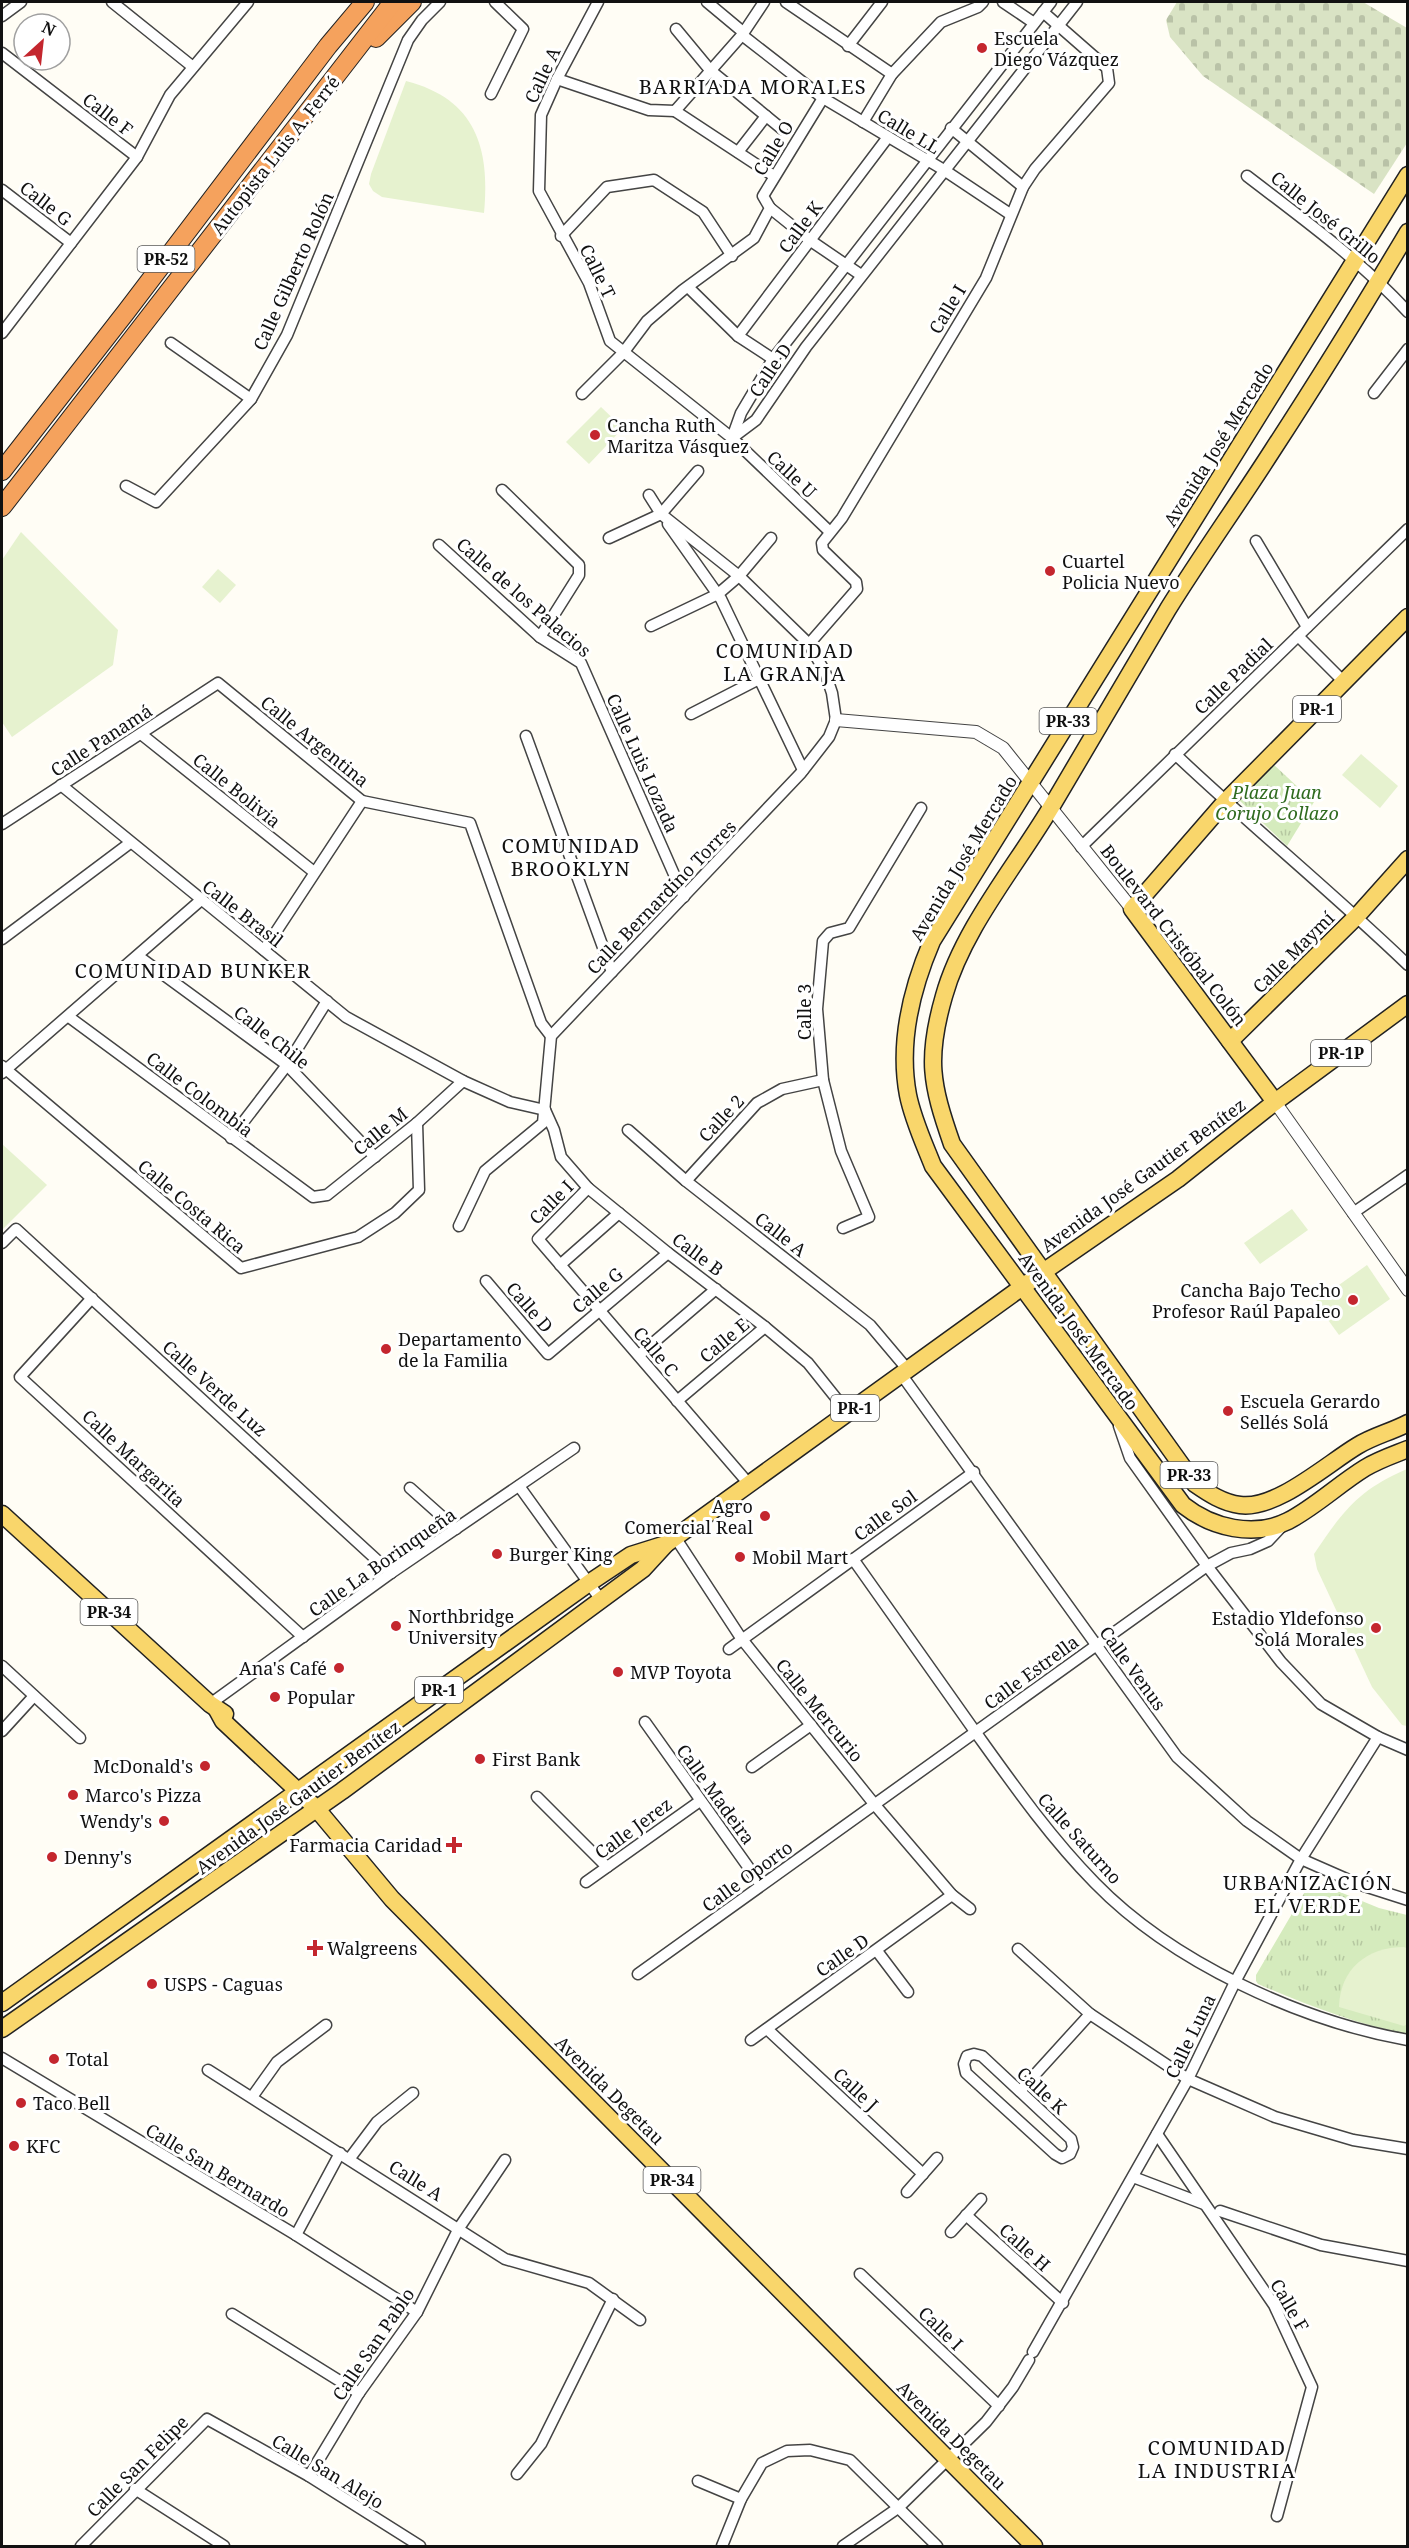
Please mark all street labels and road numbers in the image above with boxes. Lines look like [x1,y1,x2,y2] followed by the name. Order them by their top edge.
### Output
[519,43,566,107] street label: Calle A
[205,70,345,240] street label: Autopista Luis A. Ferré
[78,87,138,141] street label: Calle F
[873,103,945,159] street label: Calle LL
[747,116,799,180] street label: Calle O
[1266,165,1386,269] street label: Calle José Grillo
[15,175,77,231] street label: Calle G
[247,188,339,354] street label: Calle Gilberto Rolón
[773,196,828,258] street label: Calle K
[575,240,621,302] street label: Calle T
[138,246,195,272] road number: PR-52
[923,280,971,338] street label: Calle I
[743,339,797,401] street label: Calle D
[1158,357,1278,531] street label: Avenida José Mercado
[762,445,822,503] street label: Calle U
[452,532,596,662] street label: Calle de los Palacios
[1189,632,1278,719] street label: Calle Padial
[256,690,374,792] street label: Calle Argentina
[602,690,684,836] street label: Calle Luis Lozada
[1293,696,1341,722] road number: PR-1
[46,698,156,782] street label: Calle Panamá
[1040,708,1096,734] road number: PR-33
[188,747,286,833] street label: Calle Bolivia
[904,771,1022,945] street label: Avenida José Mercado
[581,815,741,979] street label: Calle Bernardino Torres
[1096,839,1253,1031] street label: Boulevard Cristóbal Colón
[198,874,289,952] street label: Calle Brasil
[1247,906,1339,998] street label: Calle Maymí
[792,984,816,1040] street label: Calle 3
[229,1000,315,1074] street label: Calle Chile
[1311,1040,1371,1066] road number: PR-1P
[142,1046,258,1142] street label: Calle Colombia
[693,1089,749,1147] street label: Calle 2
[1036,1093,1250,1257] street label: Avenida José Gautier Benítez
[348,1102,412,1160] street label: Calle M
[133,1154,251,1258] street label: Calle Costa Rica
[524,1175,578,1229] street label: Calle I
[750,1206,812,1262] street label: Calle A
[667,1227,729,1281] street label: Calle B
[1014,1247,1144,1415] street label: Avenida José Mercado
[566,1262,628,1318] street label: Calle G
[501,1277,559,1337] street label: Calle D
[694,1312,754,1368] street label: Calle E
[628,1321,684,1381] street label: Calle C
[158,1335,272,1441] street label: Calle Verde Luz
[831,1395,879,1421] road number: PR-1
[77,1404,191,1512] street label: Calle Margarita
[1160,1462,1218,1488] road number: PR-33
[849,1484,922,1546] street label: Calle Sol
[304,1502,460,1622] street label: Calle La Borinqueña
[80,1599,138,1625] road number: PR-34
[1094,1621,1172,1715] street label: Calle Venus
[979,1629,1083,1715] street label: Calle Estrella
[771,1653,869,1767] street label: Calle Mercurio
[415,1677,463,1703] road number: PR-1
[191,1715,405,1879] street label: Avenida José Gautier Benítez
[672,1739,760,1849] street label: Calle Madeira
[1033,1787,1127,1889] street label: Calle Saturno
[590,1792,676,1864] street label: Calle Jerez
[697,1835,797,1917] street label: Calle Oporto
[811,1928,873,1982] street label: Calle D
[1159,1990,1221,2082] street label: Calle Luna
[550,2030,670,2150] street label: Avenida Degetau
[1012,2061,1072,2119] street label: Calle K
[828,2062,884,2116] street label: Calle J
[141,2117,295,2223] street label: Calle San Bernardo
[384,2154,448,2206] street label: Calle A
[644,2167,700,2193] road number: PR-34
[994,2218,1056,2276] street label: Calle H
[1265,2274,1315,2336] street label: Calle F
[326,2283,420,2405] street label: Calle San Pablo
[914,2301,968,2355] street label: Calle I
[892,2375,1012,2495] street label: Avenida Degetau
[81,2410,193,2522] street label: Calle San Felipe
[268,2428,388,2514] street label: Calle San Alejo

